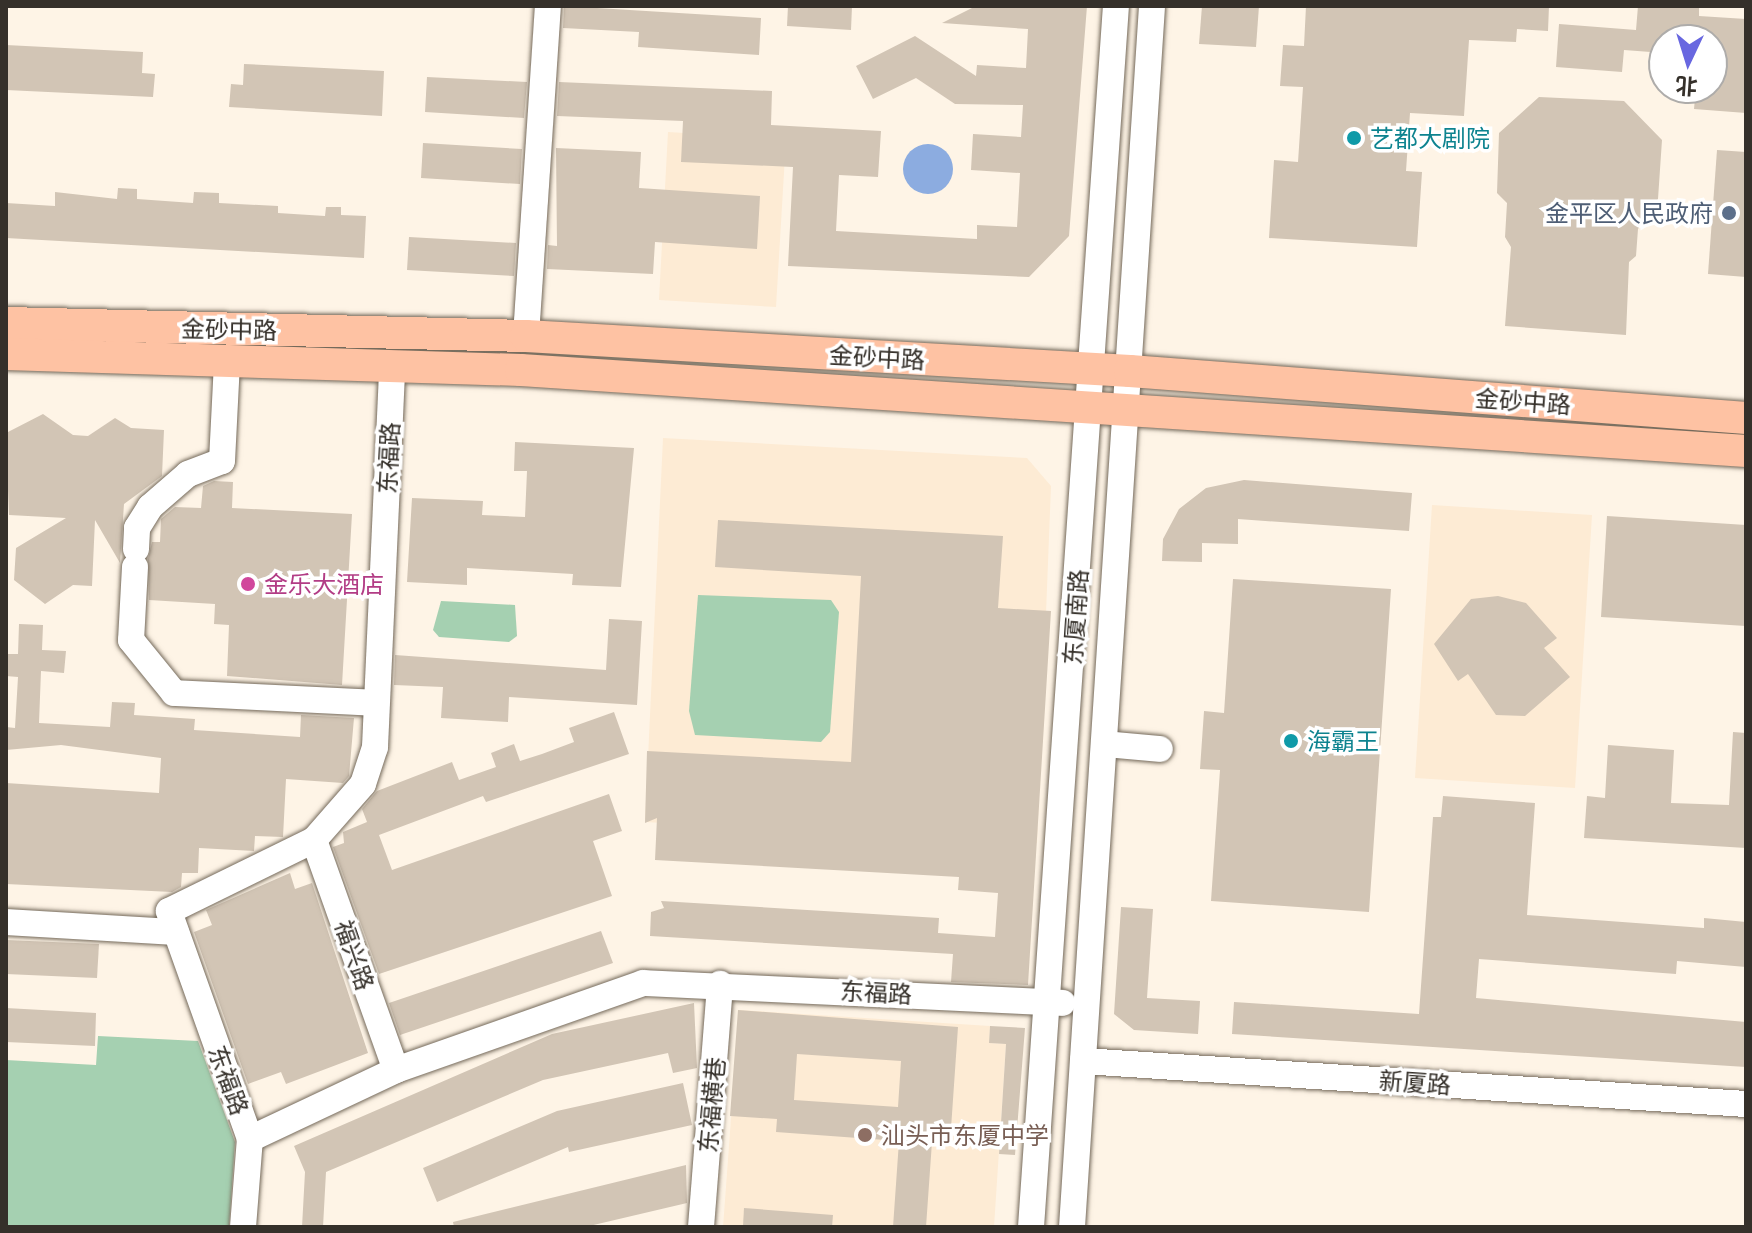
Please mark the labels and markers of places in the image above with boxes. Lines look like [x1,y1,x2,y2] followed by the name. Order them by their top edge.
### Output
[1370,124,1490,152] place label: 艺都大剧院
[1345,129,1363,147] marker: 艺都大剧院
[1545,199,1713,227] place label: 金平区人民政府
[1720,204,1738,222] marker: 金平区人民政府
[264,570,384,598] place label: 金乐大酒店
[239,575,257,593] marker: 金乐大酒店
[1307,727,1379,755] place label: 海霸王
[1282,732,1300,750] marker: 海霸王
[881,1121,1049,1149] place label: 汕头市东厦中学
[856,1126,874,1144] marker: 汕头市东厦中学

